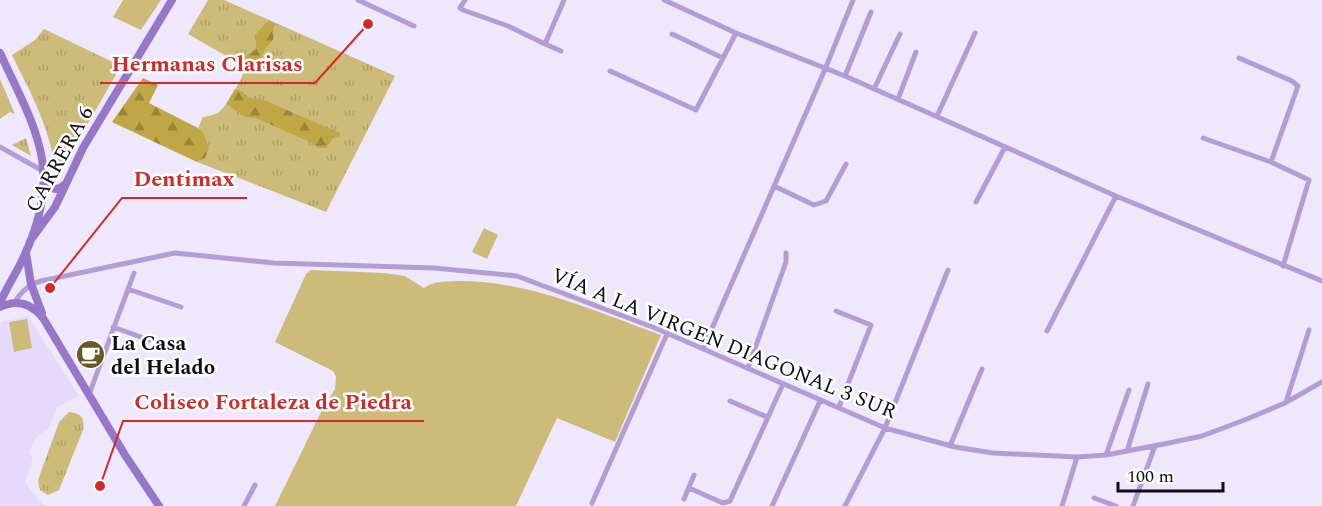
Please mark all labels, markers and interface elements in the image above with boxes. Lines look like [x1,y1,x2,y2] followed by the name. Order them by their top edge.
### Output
[100,43,315,83] callout: Hermanas Clarisas
[111,48,303,81] text: Hermanas Clarisas
[17,100,102,219] street label: CARRERA 6
[122,158,247,198] callout: Dentimax
[133,163,235,196] text: Dentimax
[546,260,901,428] street label: VÍA A LA VIRGEN DIAGONAL 3 SUR
[111,328,215,384] place label: La Casa del Helado
[74,339,106,371] cafe icon: La Casa del Helado
[123,381,424,421] callout: Coliseo Fortaleza de Piedra
[134,386,412,419] text: Coliseo Fortaleza de Piedra
[1118,455,1223,493] scale bar
[1127,463,1174,490] text: 100 m

